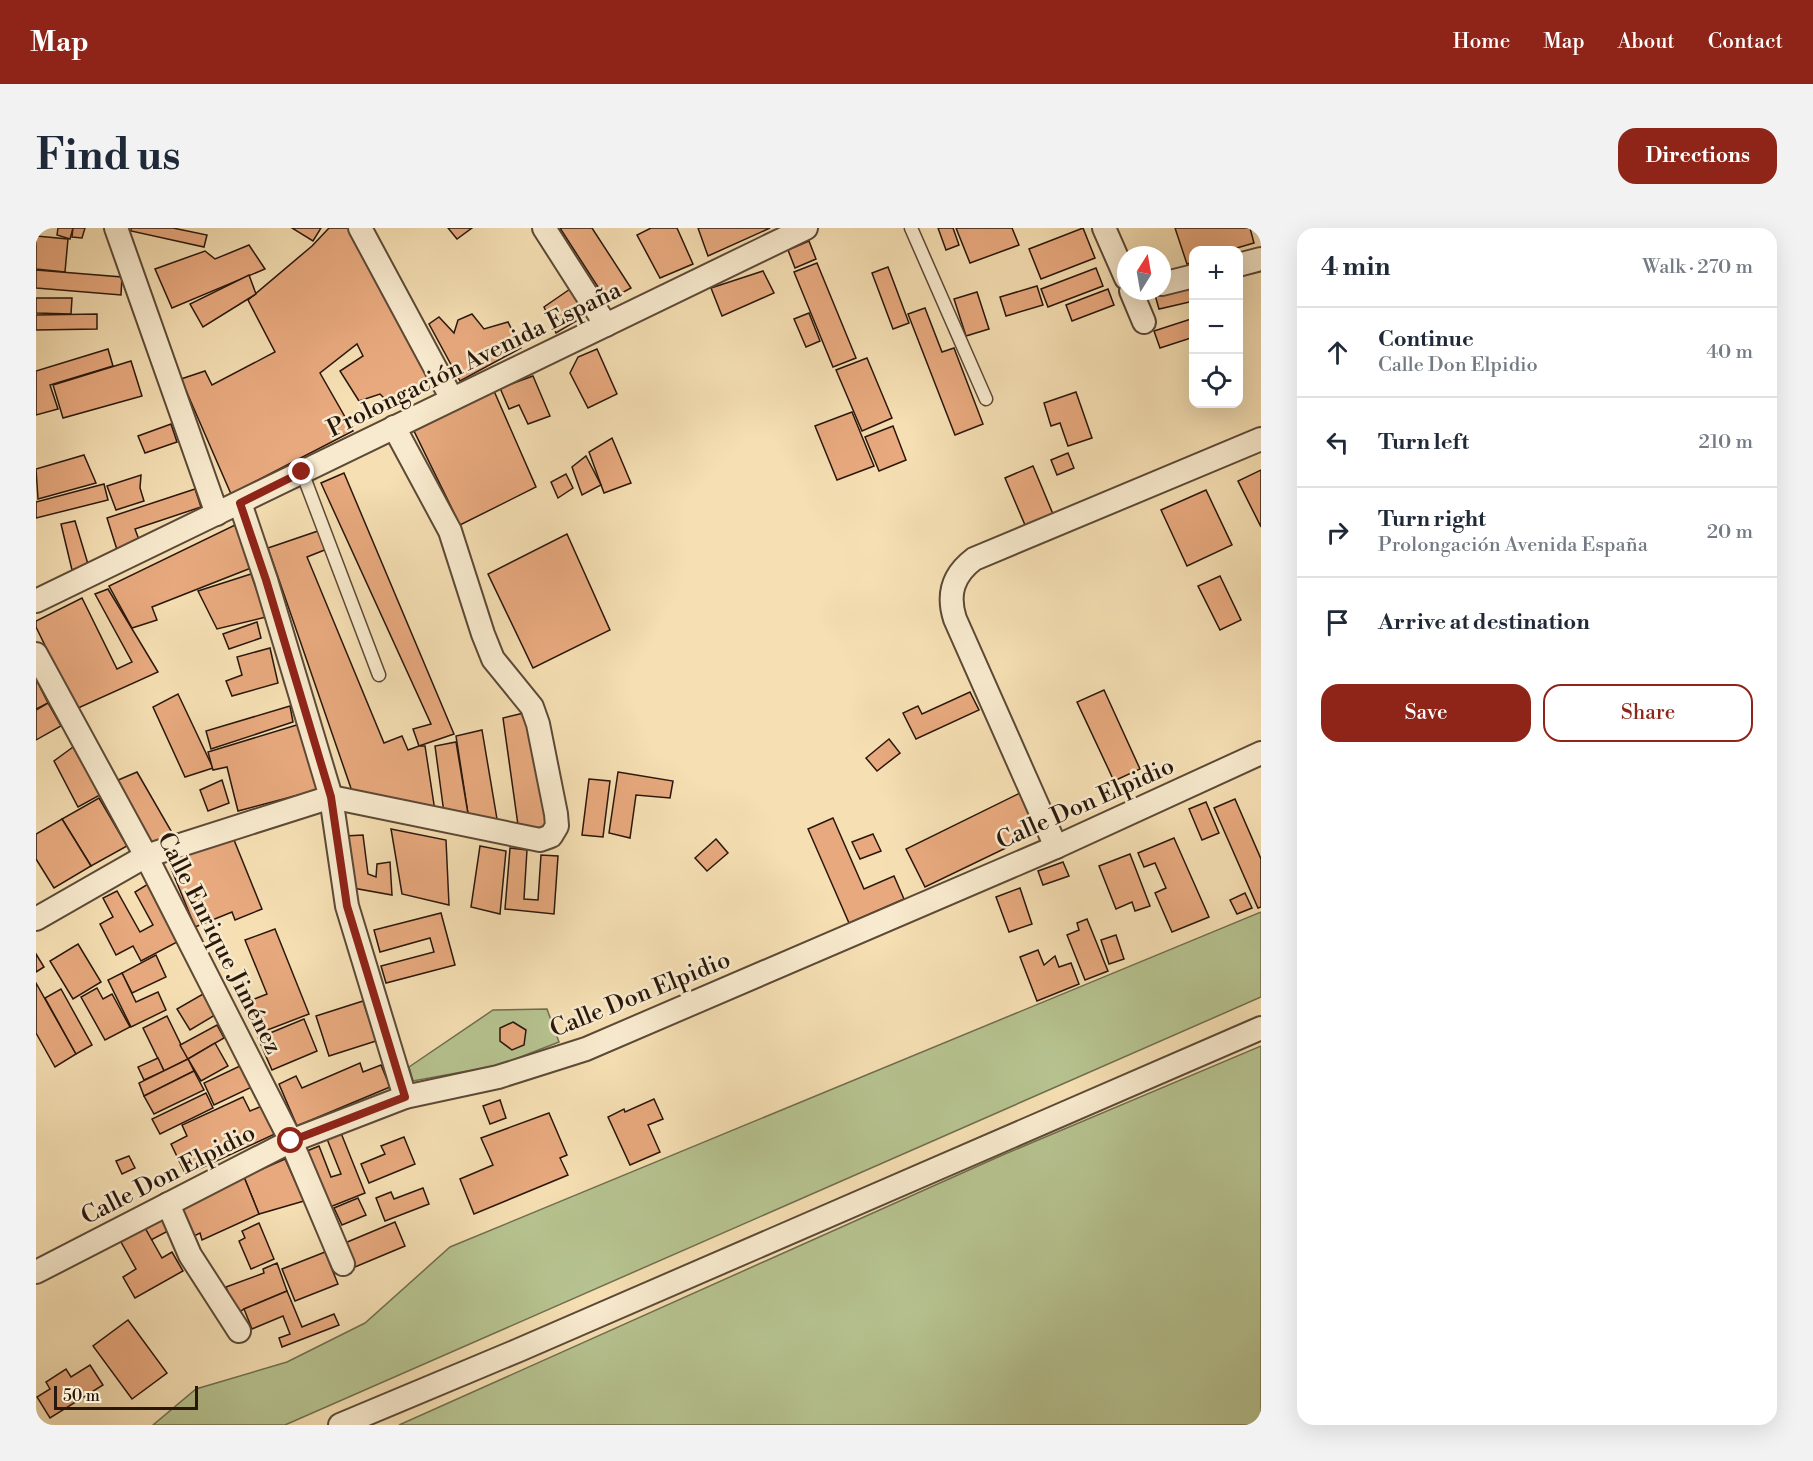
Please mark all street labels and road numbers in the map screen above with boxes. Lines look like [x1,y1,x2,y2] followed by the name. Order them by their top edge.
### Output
[322,275,627,444] street label: Prolongación Avenida España
[992,751,1179,857] street label: Calle Don Elpidio
[150,827,288,1059] street label: Calle Enrique Jiménez
[546,945,735,1045] street label: Calle Don Elpidio
[76,1118,261,1232] street label: Calle Don Elpidio

